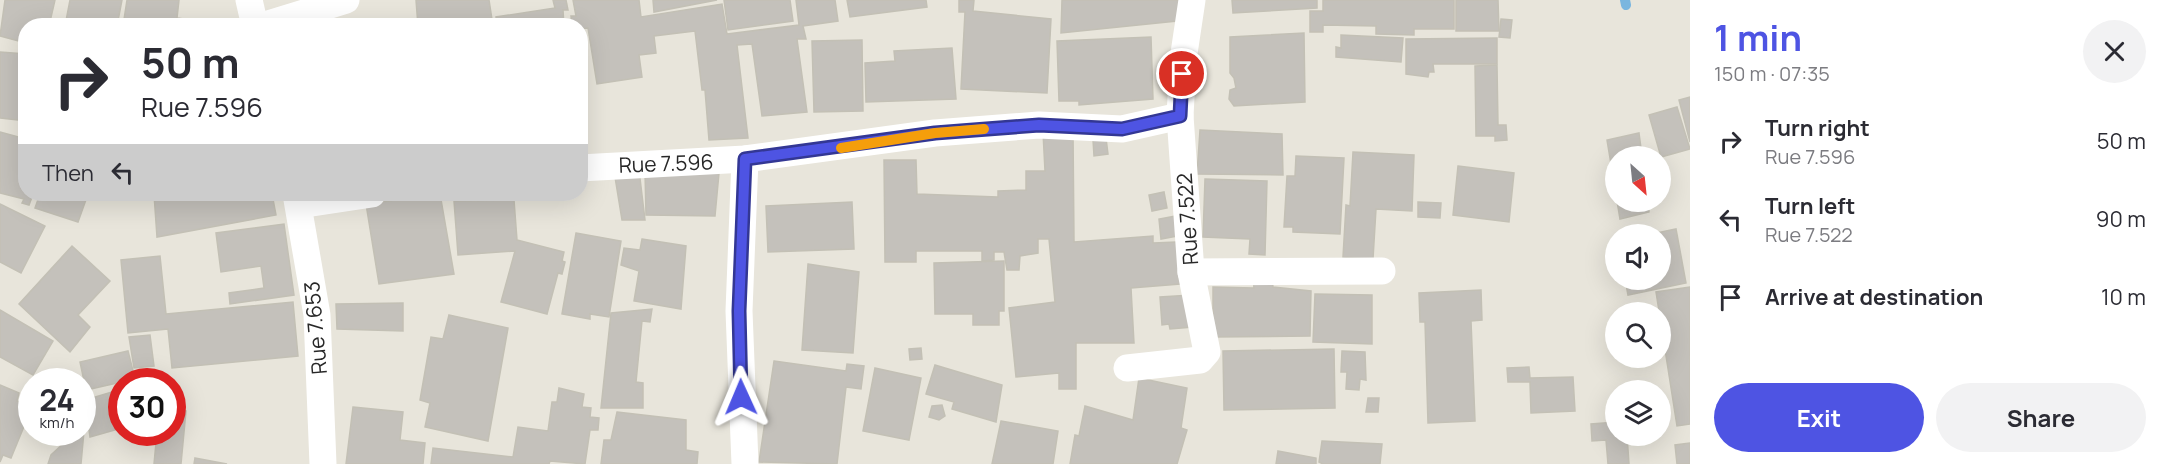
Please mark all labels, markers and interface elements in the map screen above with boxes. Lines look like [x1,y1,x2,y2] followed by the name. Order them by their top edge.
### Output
[1714,13,1802,62] text: 1 min
[2083,20,2146,83] button: close
[141,33,239,91] text: 50 m
[42,42,120,120] icon: right
[1156,48,1207,99] pin
[1165,57,1198,90] icon: arrive
[1714,60,1830,87] text: 150 m · 07:35
[141,88,263,125] text: Rue 7.596
[1765,113,1870,143] text: Turn right
[1714,125,1747,158] icon: right
[2097,126,2146,156] text: 50 m
[1765,143,1855,170] text: Rue 7.596
[1605,146,1671,212] north arrow
[1605,146,1671,446] map controls
[618,147,714,179] street label: Rue 7.596
[106,156,139,189] icon: left
[42,158,94,188] text: Then
[1170,172,1204,266] street label: Rue 7.522
[1765,191,1855,221] text: Turn left
[1714,203,1747,236] icon: left
[2096,204,2146,234] text: 90 m
[1765,221,1853,248] text: Rue 7.522
[1605,224,1671,290] button: sound
[297,280,333,376] street label: Rue 7.653
[1714,281,1747,314] icon: arrive
[1765,282,1983,312] text: Arrive at destination
[2101,282,2146,312] text: 10 m
[1605,302,1671,368] button: search
[709,365,773,429] position arrow
[108,368,186,446] speed limit sign: 30
[39,379,75,420] text: 24
[1605,380,1671,446] button: layers
[1714,383,1924,452] button: Exit
[1936,383,2146,452] button: Share
[40,412,74,433] text: km/h

